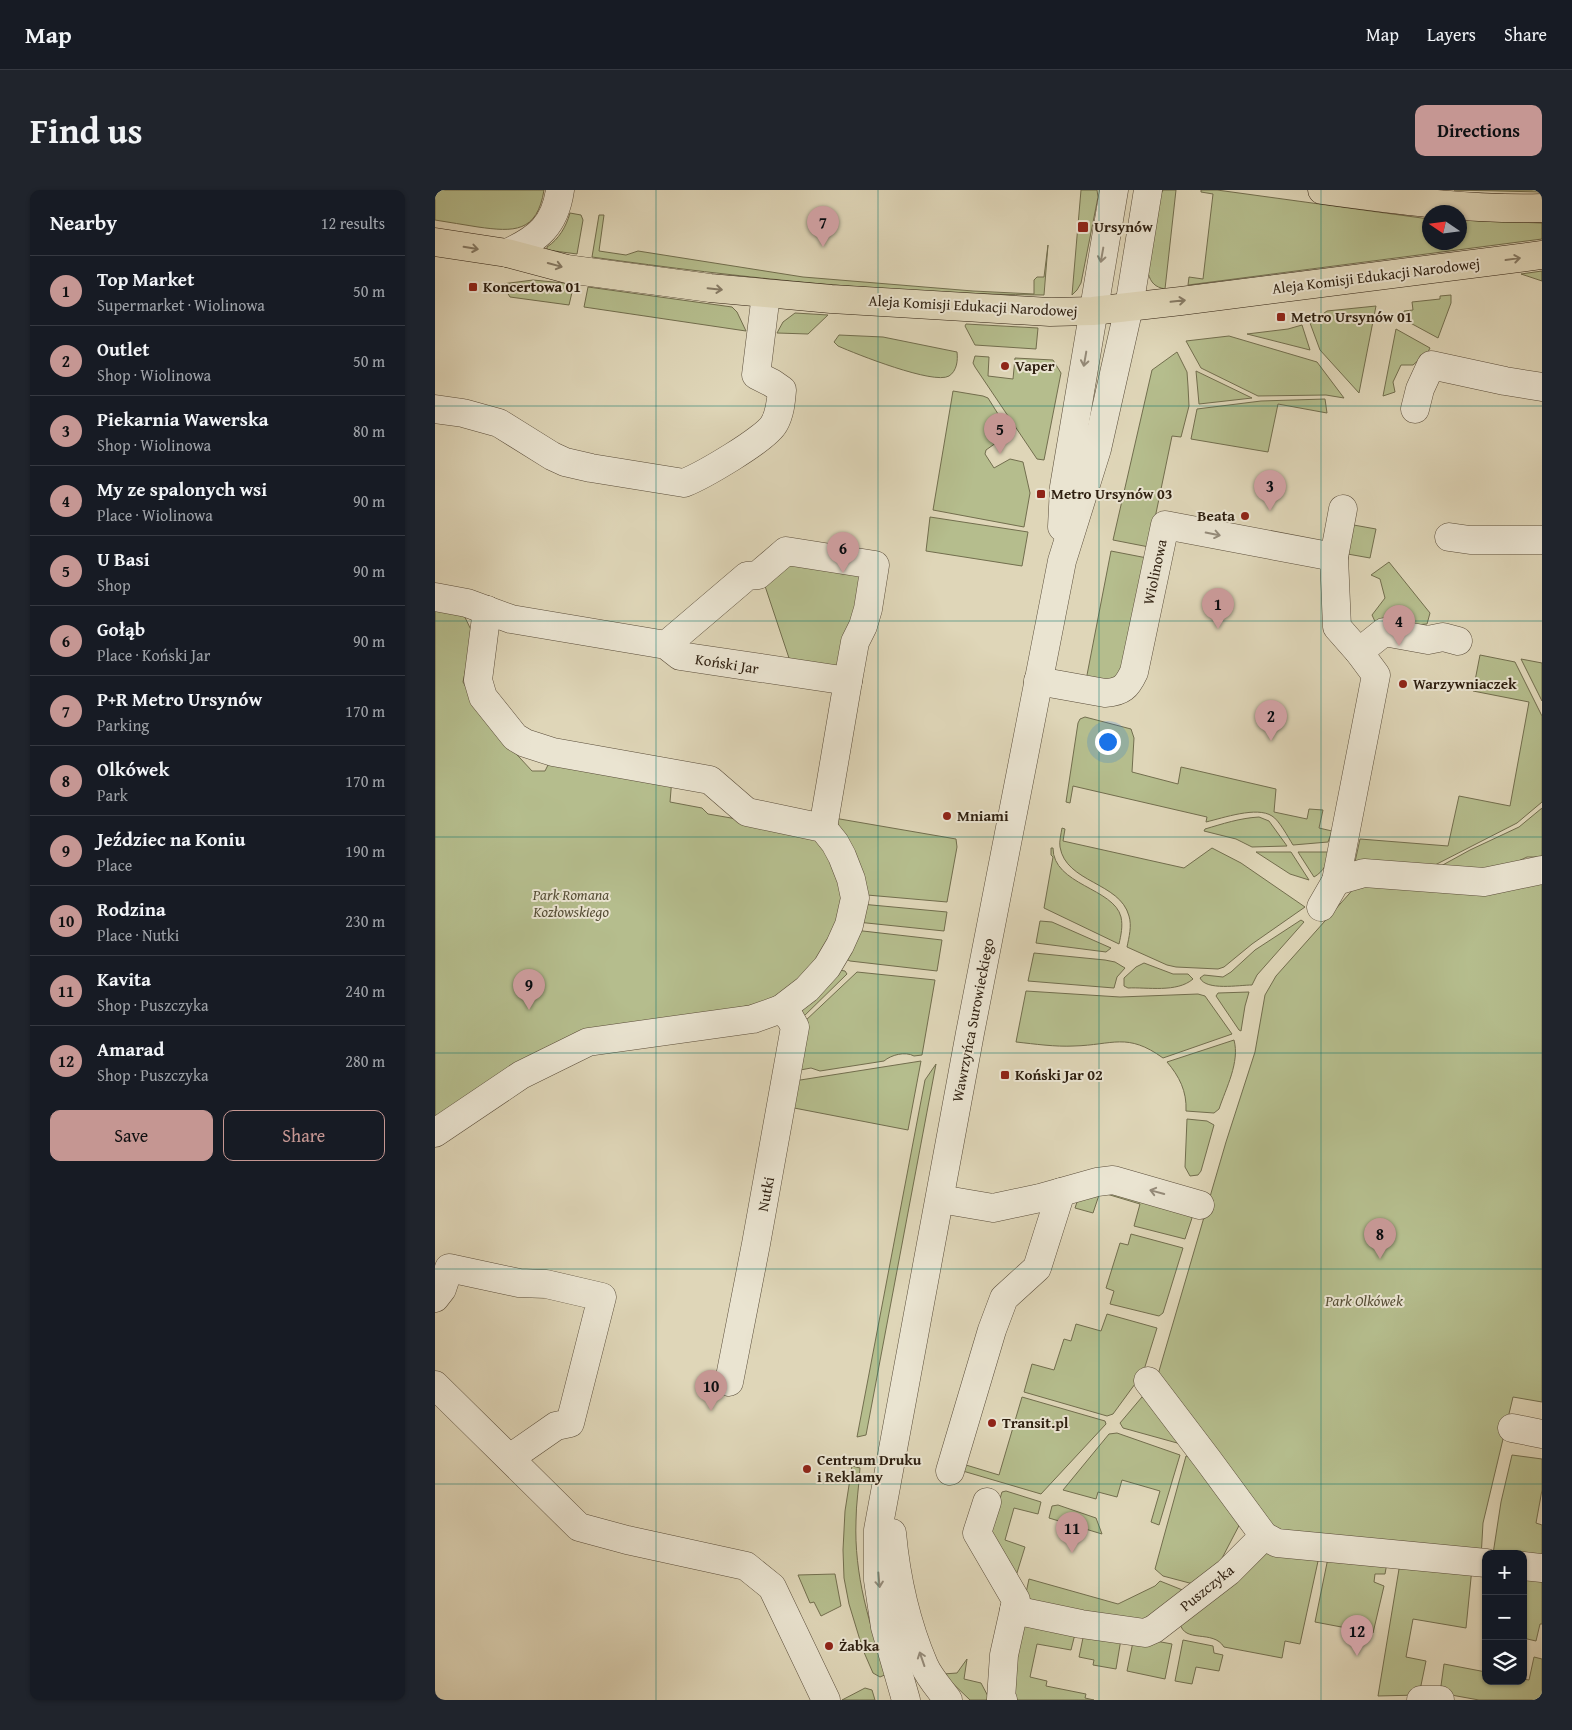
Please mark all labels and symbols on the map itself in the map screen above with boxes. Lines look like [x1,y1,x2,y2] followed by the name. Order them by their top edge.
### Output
[1422,205,1467,250] north arrow
[807,206,839,247] pin: 7
[1094,216,1153,237] place label: Ursynów
[1076,220,1090,234] marker: Ursynów
[463,243,479,253] one-way arrow
[1097,247,1107,263] one-way arrow
[1271,252,1481,299] street label: Aleja Komisji Edukacji Narodowej
[1504,254,1520,264] one-way arrow
[546,261,562,271] one-way arrow
[483,276,581,297] place label: Koncertowa 01
[467,281,479,293] marker: Koncertowa 01
[707,284,723,294] one-way arrow
[868,290,1078,321] street label: Aleja Komisji Edukacji Narodowej
[1169,296,1185,306] one-way arrow
[1291,306,1413,327] place label: Metro Ursynów 01
[1275,311,1287,323] marker: Metro Ursynów 01
[1079,350,1089,366] one-way arrow
[1015,355,1055,376] place label: Vaper
[999,360,1011,372] marker: Vaper
[984,413,1016,454] pin: 5
[1254,470,1286,511] pin: 3
[1051,483,1173,504] place label: Metro Ursynów 03
[1035,488,1047,500] marker: Metro Ursynów 03
[1197,505,1235,526] place label: Beata
[1239,510,1251,522] marker: Beata
[1204,530,1220,539] one-way arrow
[827,532,859,573] pin: 6
[1137,537,1172,607] street label: Wiolinowa
[1202,588,1234,629] pin: 1
[1383,605,1415,646] pin: 4
[694,648,760,679] street label: Koński Jar
[1413,673,1517,694] place label: Warzywniaczek
[1397,678,1409,690] marker: Warzywniaczek
[1255,700,1287,741] pin: 2
[1095,729,1121,755] your location
[957,805,1009,826] place label: Mniami
[941,810,953,822] marker: Mniami
[532,884,609,922] park label: Park Romana Kozłowskiego
[946,936,999,1104] street label: Wawrzyńca Surowieckiego
[513,969,545,1010] pin: 9
[1015,1064,1103,1085] place label: Koński Jar 02
[999,1069,1011,1081] marker: Koński Jar 02
[752,1175,779,1213] street label: Nutki
[1149,1187,1165,1196] one-way arrow
[1364,1218,1396,1259] pin: 8
[1324,1290,1403,1311] park label: Park Olkówek
[695,1370,727,1411] pin: 10
[1002,1412,1069,1433] place label: Transit.pl
[986,1417,998,1429] marker: Transit.pl
[817,1449,922,1487] place label: Centrum Druku i Reklamy
[801,1463,813,1475] marker: Centrum Druku i Reklamy
[1056,1512,1088,1553] pin: 11
[1175,1559,1238,1616] street label: Puszczyka
[874,1572,883,1588] one-way arrow
[1341,1615,1373,1656] pin: 12
[839,1635,880,1656] place label: Żabka
[823,1640,835,1652] marker: Żabka
[917,1652,926,1667] one-way arrow

